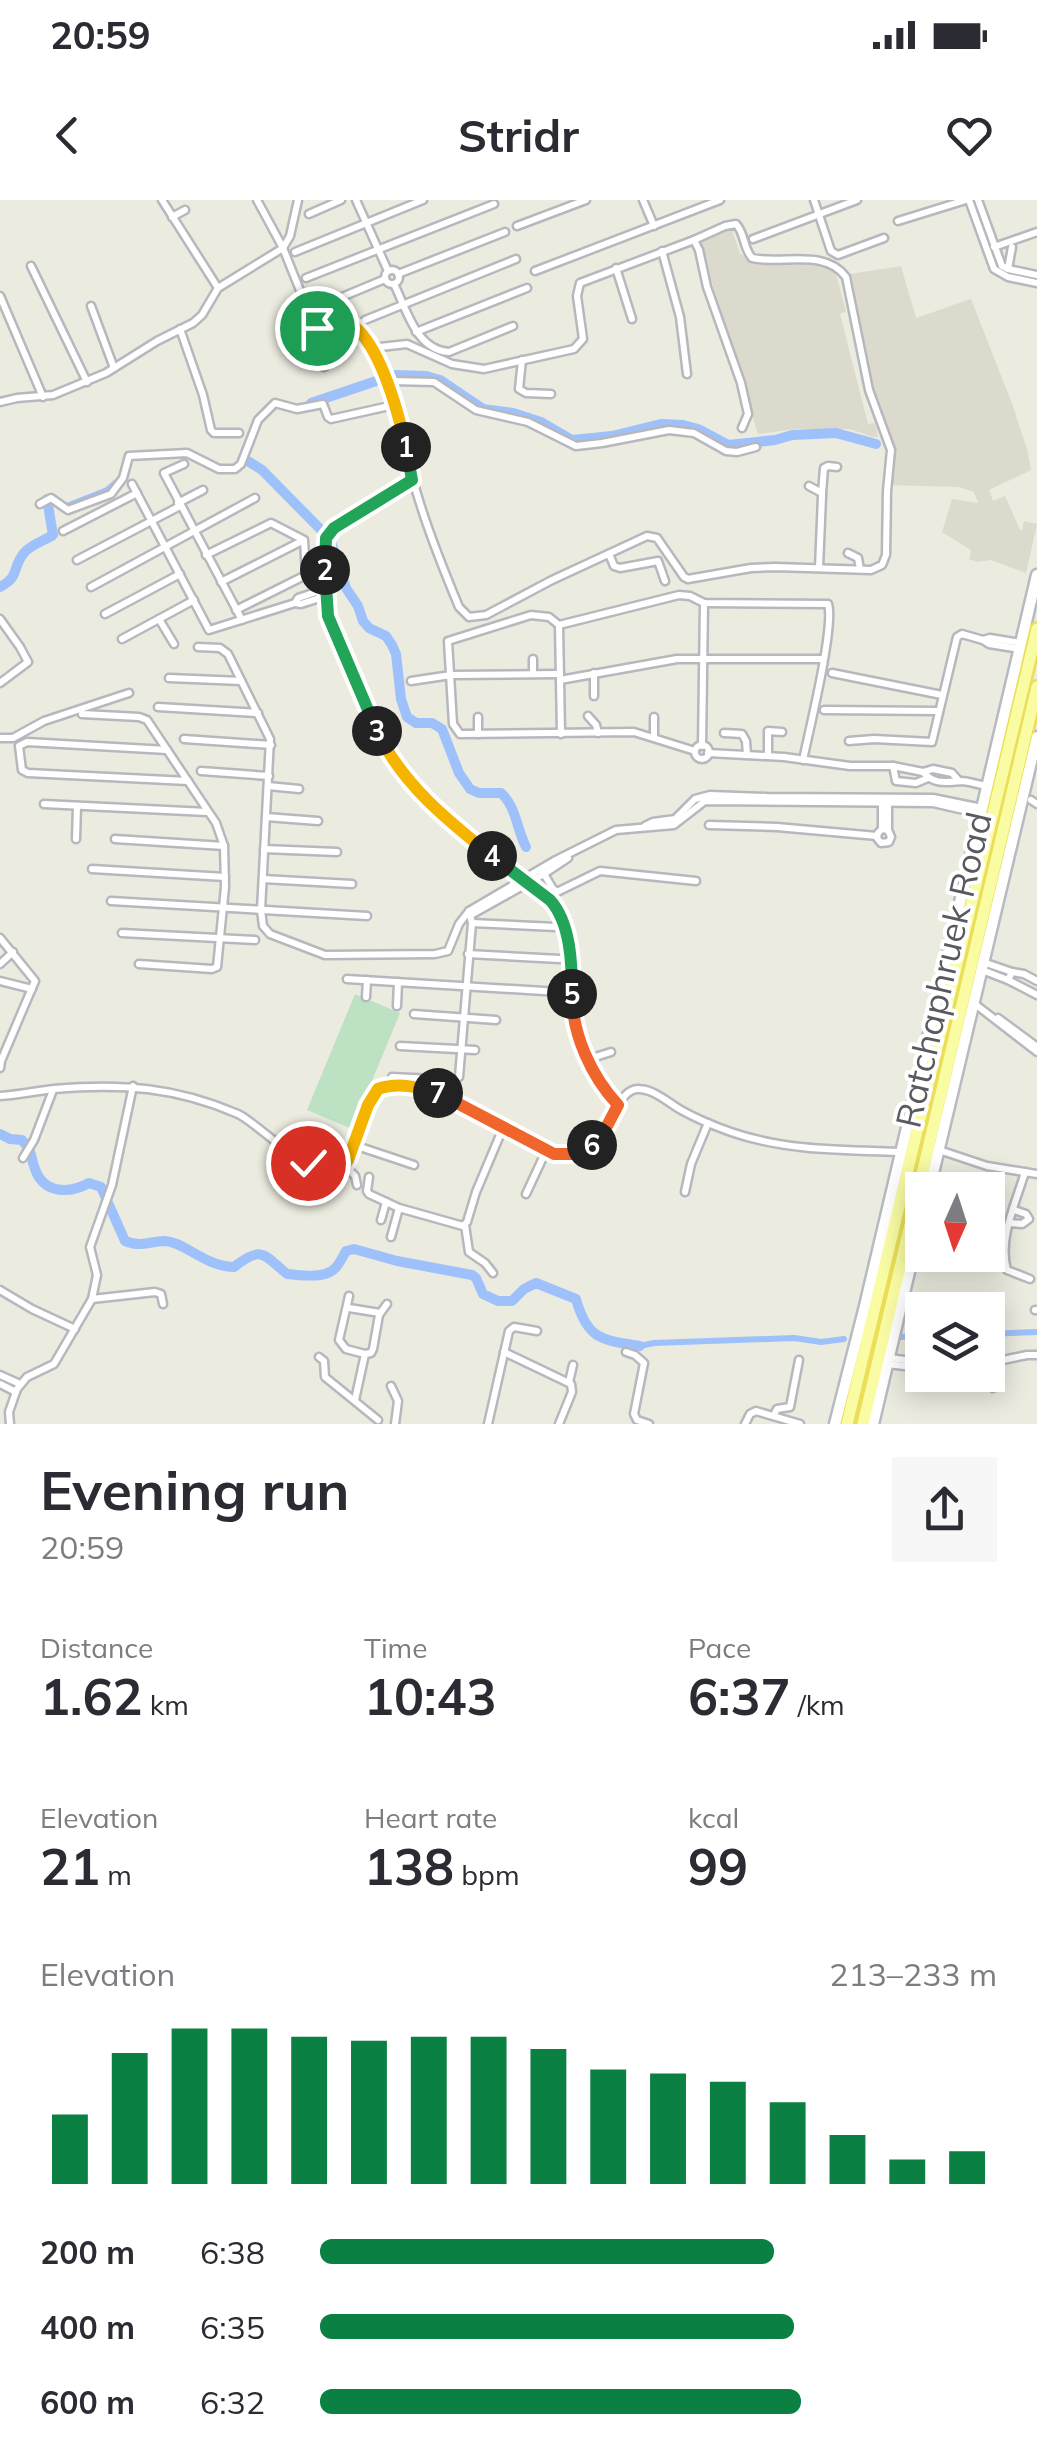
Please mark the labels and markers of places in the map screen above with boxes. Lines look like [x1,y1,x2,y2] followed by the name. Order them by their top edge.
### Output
[275,286,360,371] pin
[381,422,431,472] pin: 1
[300,545,350,595] pin: 2
[352,706,402,756] pin: 3
[467,831,517,881] pin: 4
[547,969,597,1019] pin: 5
[413,1068,463,1118] pin: 7
[567,1120,617,1170] pin: 6
[266,1121,351,1206] pin

